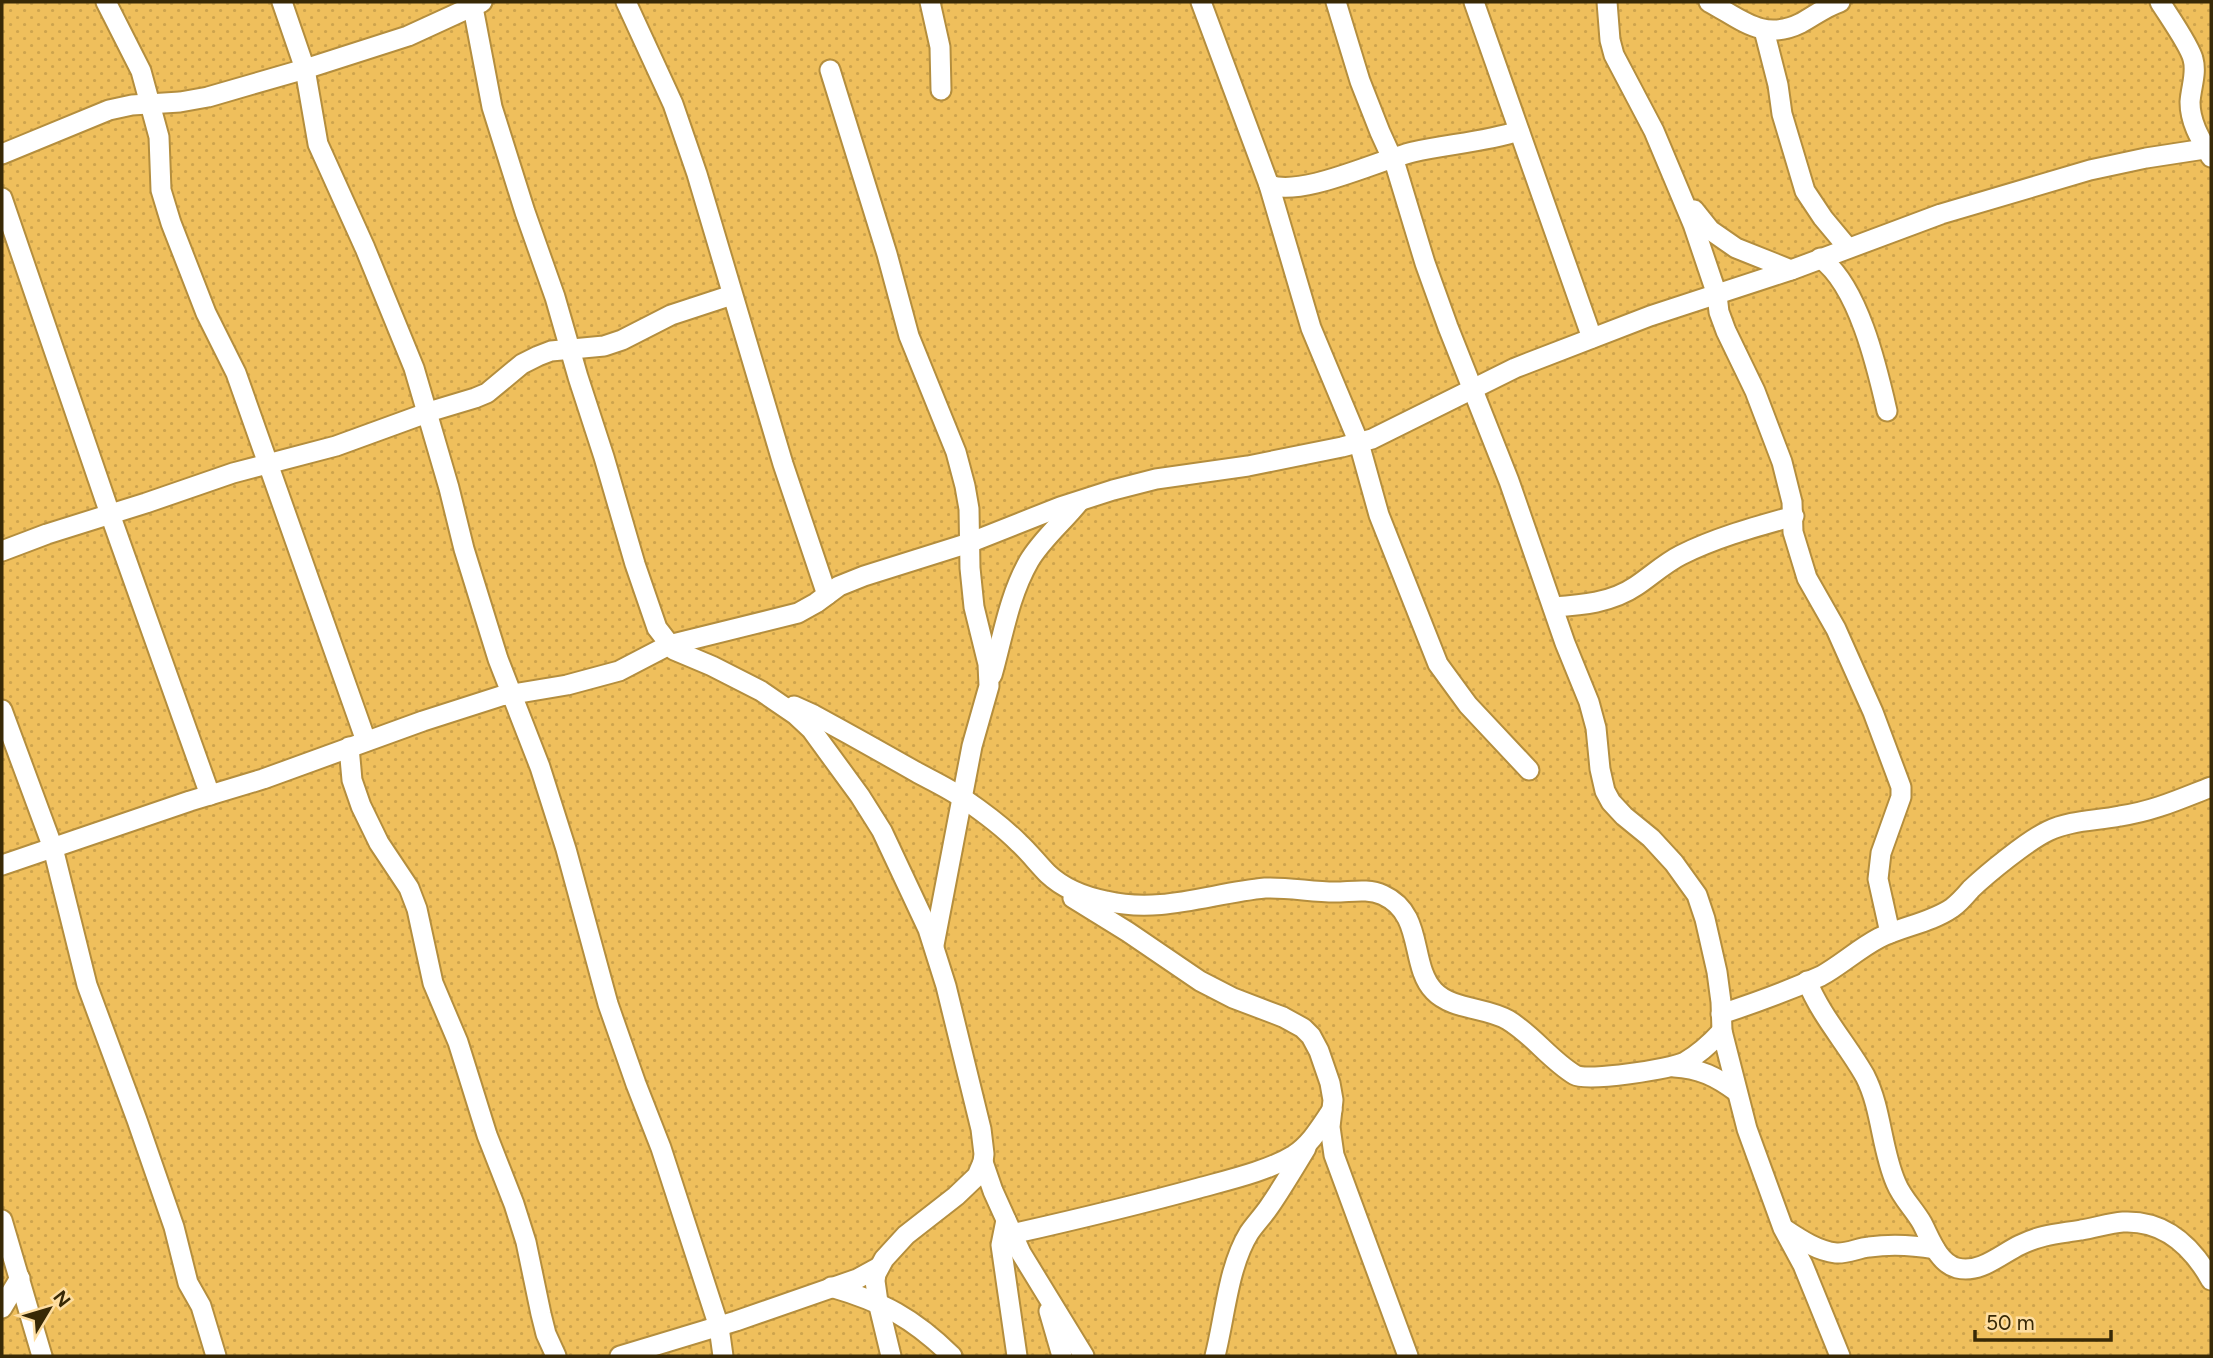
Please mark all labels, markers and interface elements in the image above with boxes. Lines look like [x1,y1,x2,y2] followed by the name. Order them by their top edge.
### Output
[14,1274,84,1344] north arrow
[48,1286,76,1312] text: N
[1975,1298,2112,1342] scale bar
[1986,1310,2035,1335] text: 50 m

